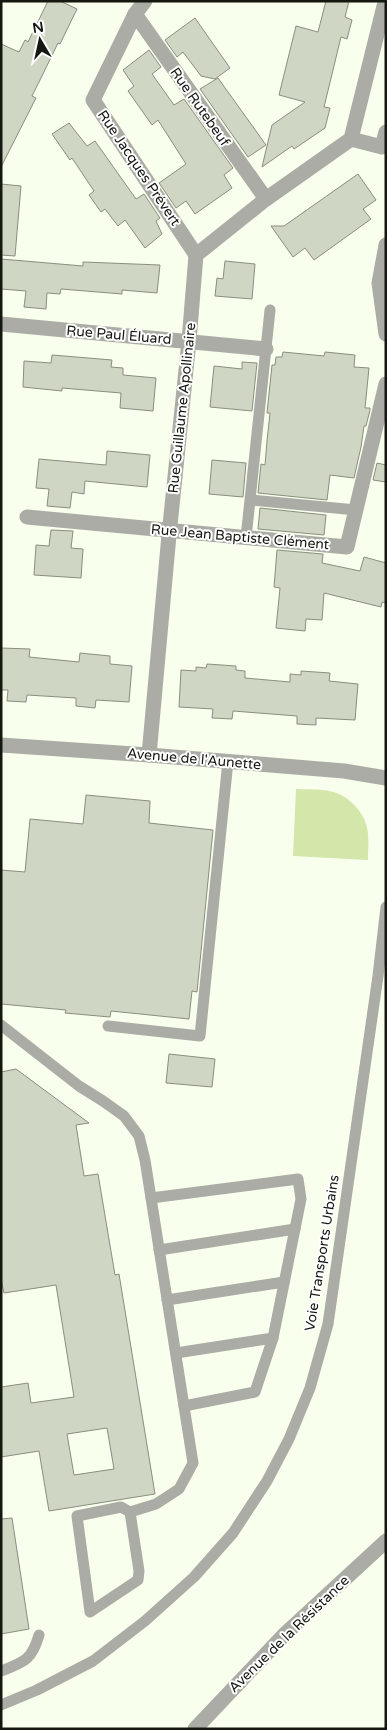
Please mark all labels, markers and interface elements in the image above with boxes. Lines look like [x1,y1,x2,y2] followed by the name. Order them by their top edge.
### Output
[15,15,65,65] north arrow
[31,18,45,37] text: N
[167,64,234,150] street label: Rue Rutebeuf
[94,107,184,230] street label: Rue Jacques Prévert
[66,322,172,348] street label: Rue Paul Éluard
[165,322,199,494] street label: Rue Guillaume Apollinaire
[150,521,330,553] street label: Rue Jean Baptiste Clément
[126,745,262,773] street label: Avenue de l'Aunette
[301,1173,343,1332] street label: Voie Transports Urbains
[225,1572,353,1696] street label: Avenue de la Résistance

